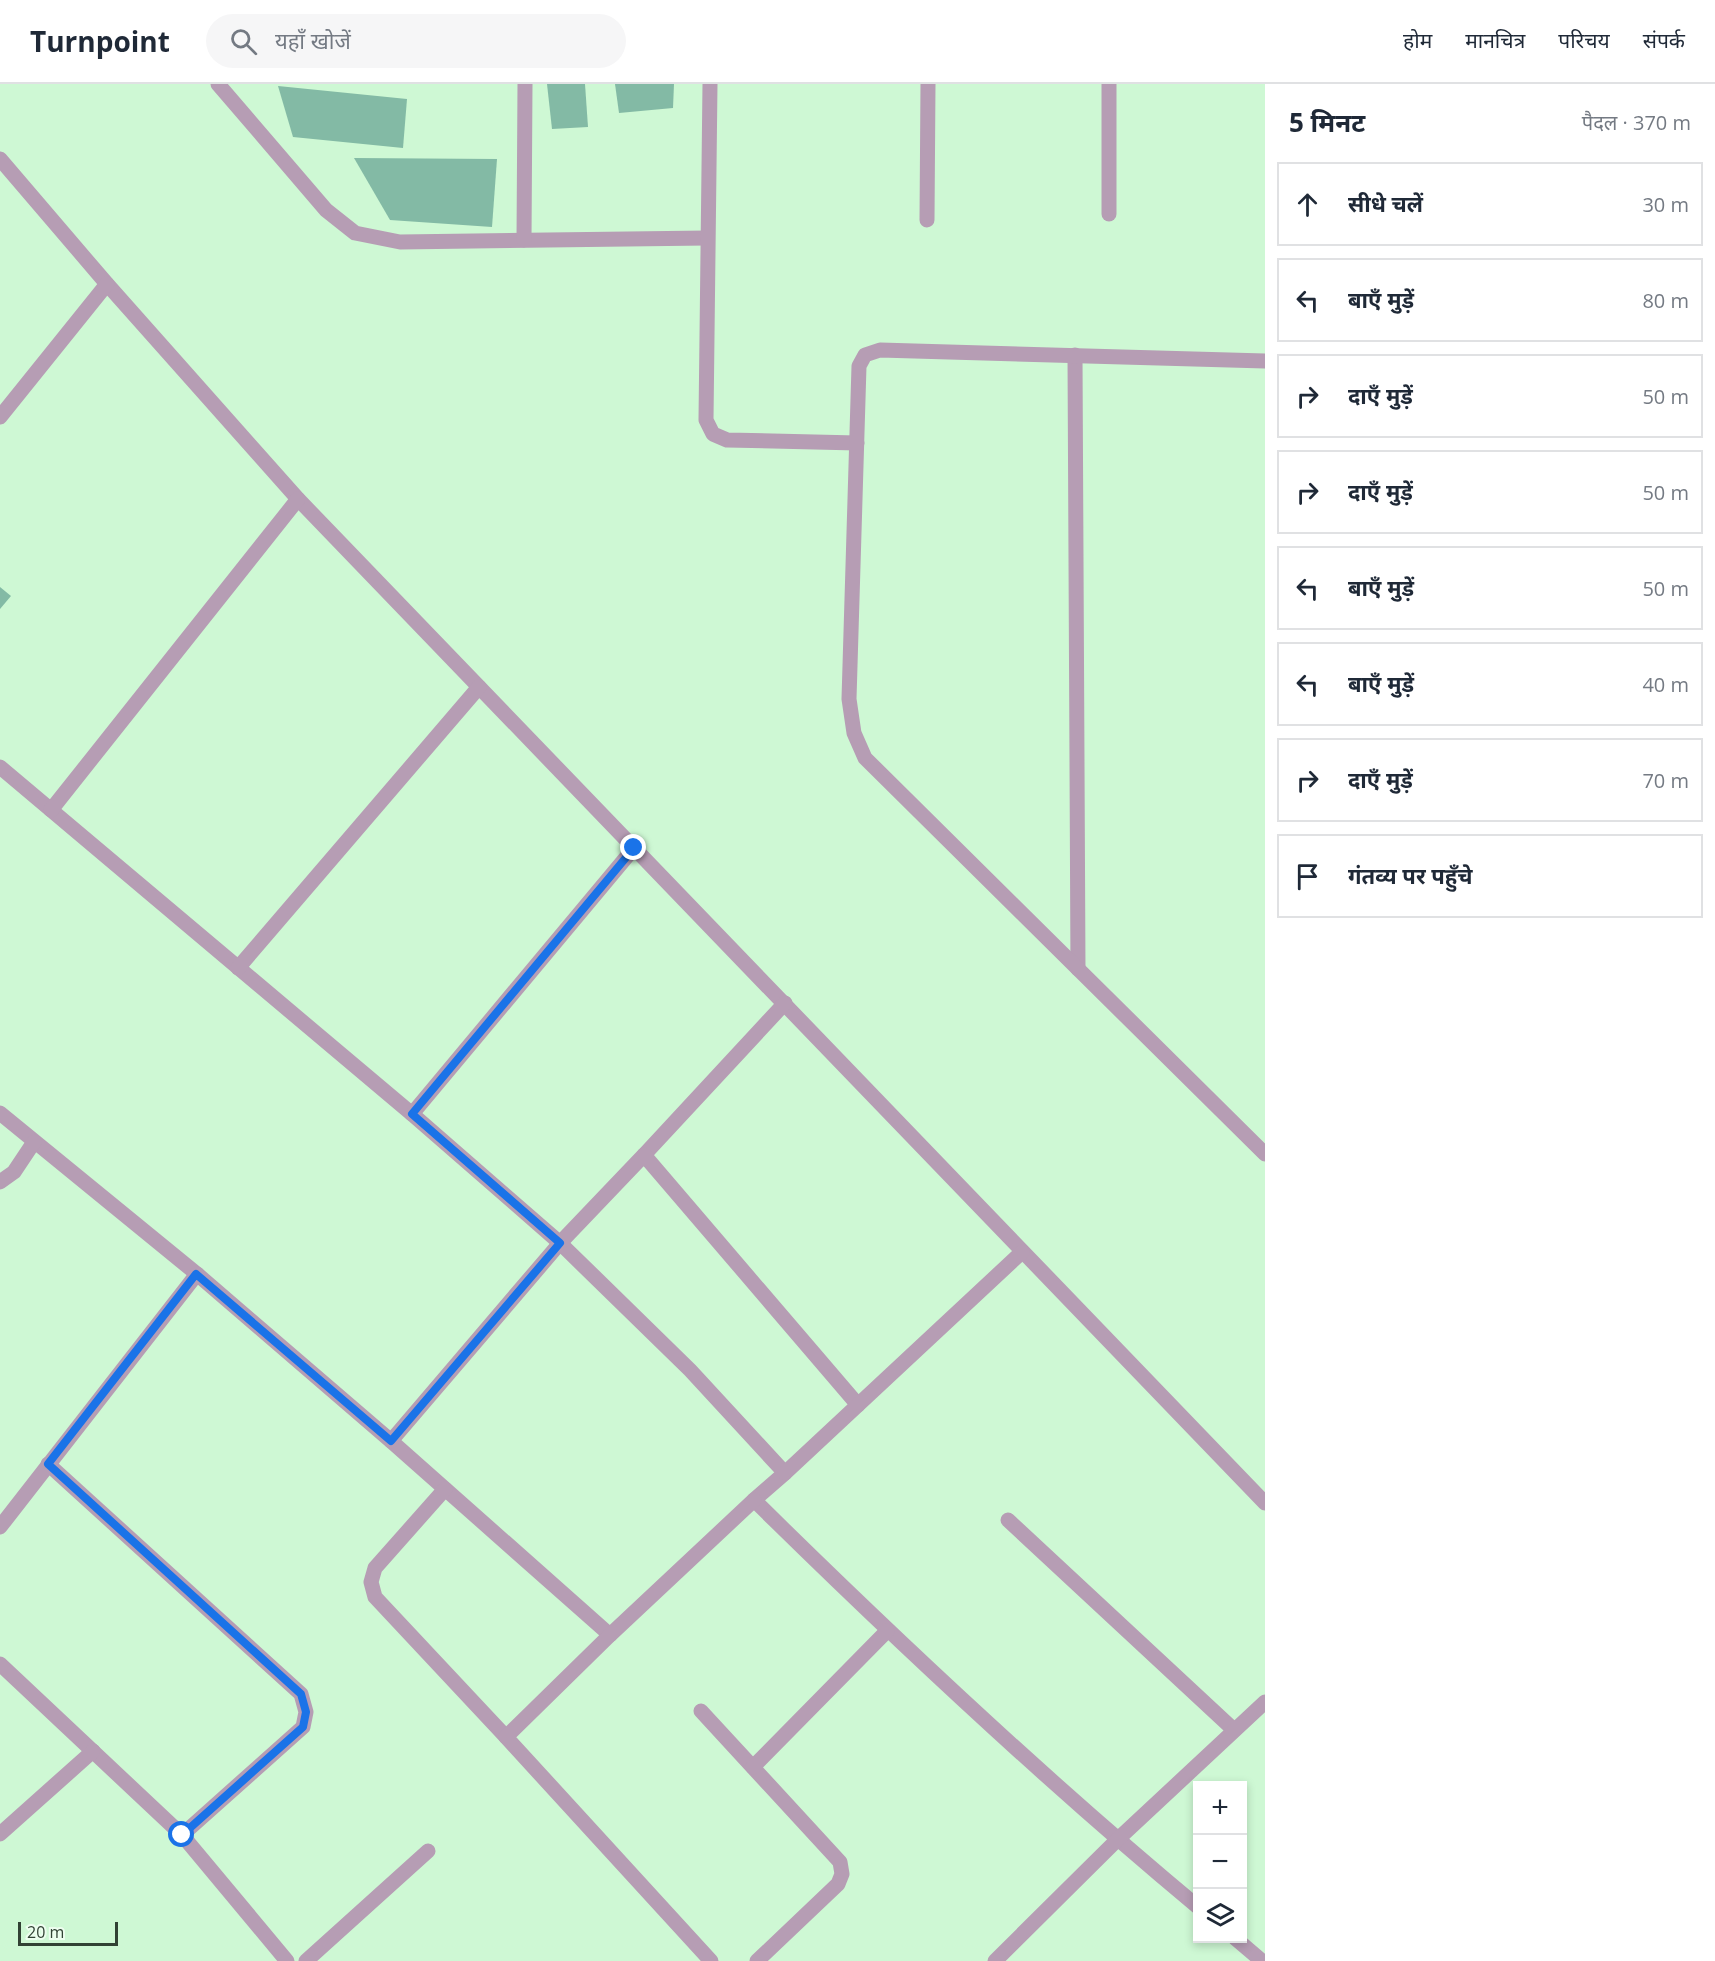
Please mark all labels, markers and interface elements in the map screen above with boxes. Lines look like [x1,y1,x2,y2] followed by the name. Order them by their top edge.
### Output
[206,14,626,68] search box
[30,22,170,60] text: Turnpoint
[227,25,260,58] icon: search
[275,25,351,55] text: यहाँ खोजें
[1403,26,1432,54] text: होम
[1465,26,1525,54] text: मानचित्र
[1558,26,1610,54] text: परिचय
[1643,26,1685,54] text: संपर्क
[1289,104,1365,140] text: 5 मिनट
[1582,109,1691,136] text: पैदल · 370 m
[1291,188,1324,221] icon: ahead
[1348,188,1423,218] text: सीधे चलें
[1642,191,1689,218] text: 30 m
[1291,284,1324,317] icon: left
[1348,284,1414,314] text: बाएँ मुड़ें
[1642,287,1689,314] text: 80 m
[1291,380,1324,413] icon: right
[1348,380,1413,410] text: दाएँ मुड़ें
[1642,383,1689,410] text: 50 m
[1291,476,1324,509] icon: right
[1348,476,1413,506] text: दाएँ मुड़ें
[1642,479,1689,506] text: 50 m
[1291,572,1324,605] icon: left
[1348,572,1414,602] text: बाएँ मुड़ें
[1642,575,1689,602] text: 50 m
[1291,668,1324,701] icon: left
[1348,668,1414,698] text: बाएँ मुड़ें
[1642,671,1689,698] text: 40 m
[1291,764,1324,797] icon: right
[1348,764,1413,794] text: दाएँ मुड़ें
[1642,767,1689,794] text: 70 m
[620,834,646,860] route end
[1291,860,1324,893] icon: arrive
[1348,860,1473,890] text: गंतव्य पर पहुँचे
[1193,1781,1247,1943] map controls
[1193,1781,1247,1835] button: +
[168,1821,194,1847] route start
[1193,1835,1247,1889] button: −
[1193,1889,1247,1943] button: layers
[18,1919,118,1946] scale bar
[27,1921,64,1943] text: 20 m

